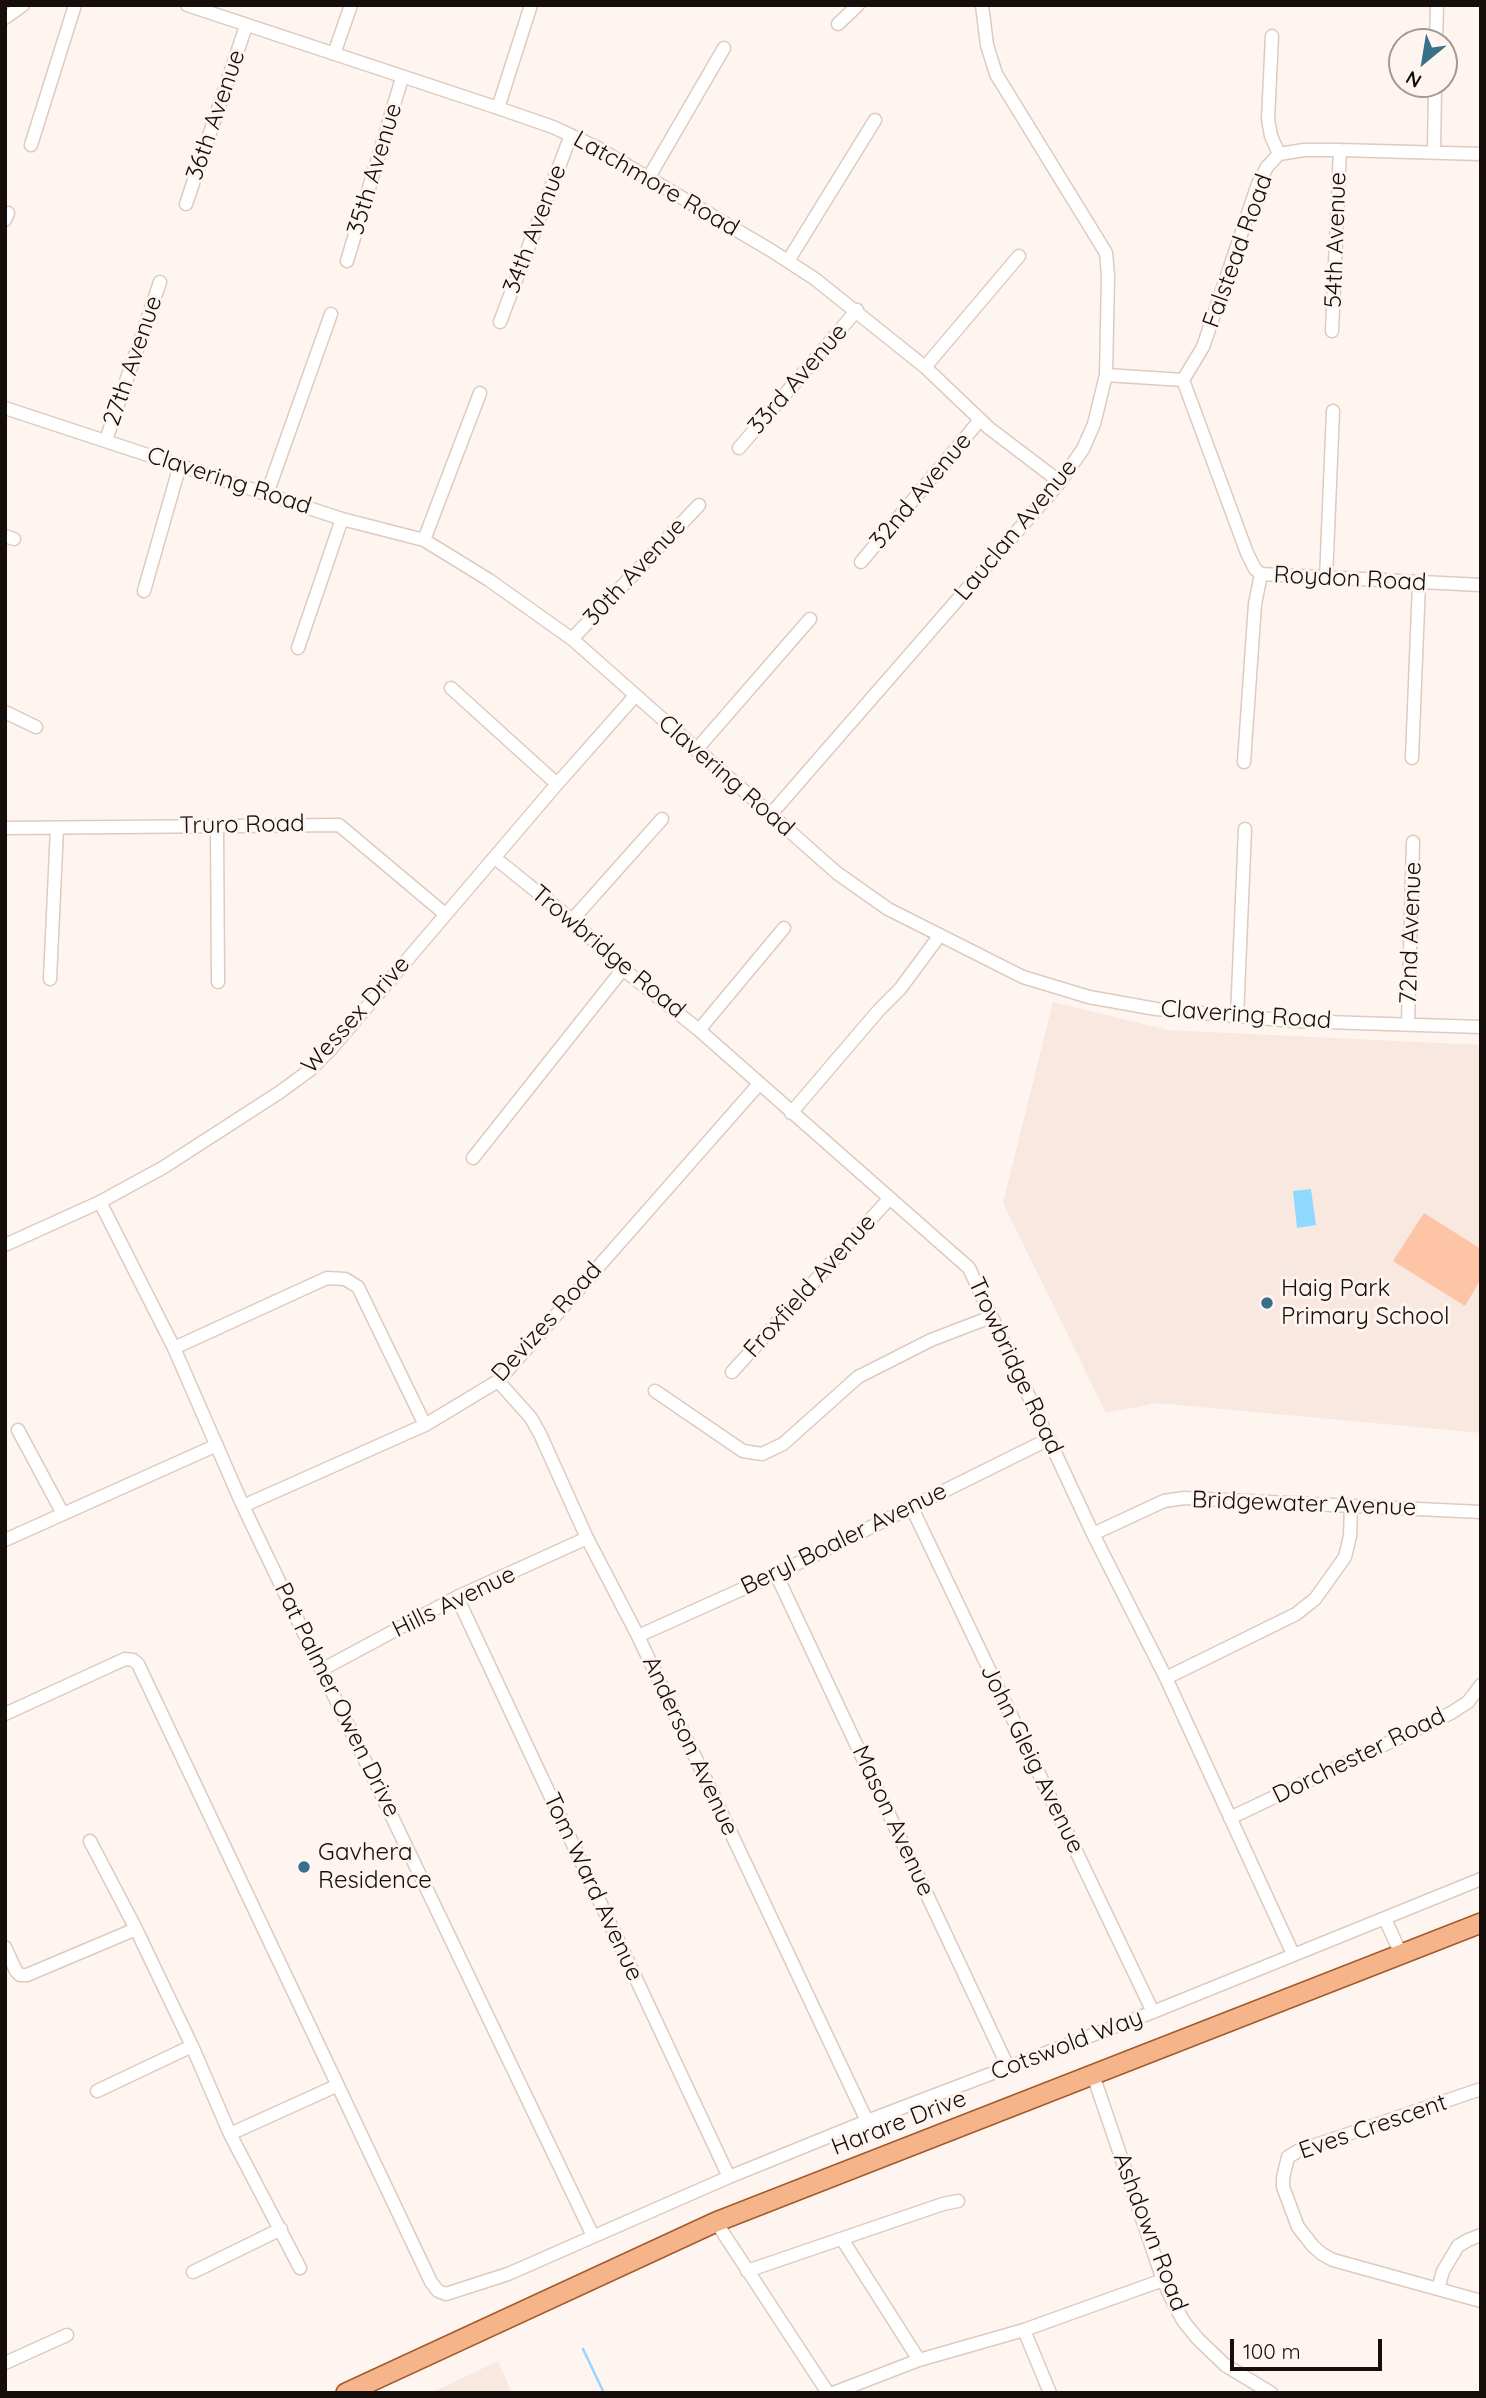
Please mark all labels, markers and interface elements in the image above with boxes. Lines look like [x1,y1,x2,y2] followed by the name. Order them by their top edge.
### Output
[1388,28,1458,98] north arrow
[180,46,252,184] street label: 36th Avenue
[1401,66,1426,93] text: N
[341,100,409,238] street label: 35th Avenue
[568,125,744,243] street label: Latchmore Road
[497,161,573,297] street label: 34th Avenue
[1197,170,1279,332] street label: Falstead Road
[1319,171,1353,309] street label: 54th Avenue
[97,292,169,430] street label: 27th Avenue
[742,318,854,440] street label: 33rd Avenue
[864,427,978,555] street label: 32nd Avenue
[143,441,315,521] street label: Clavering Road
[948,453,1084,607] street label: Lauclan Avenue
[578,512,692,632] street label: 30th Avenue
[1273,561,1427,597] street label: Roydon Road
[652,709,800,843] street label: Clavering Road
[179,810,305,840] street label: Truro Road
[1394,861,1428,1005] street label: 72nd Avenue
[525,879,691,1025] street label: Trowbridge Road
[296,950,416,1080] street label: Wessex Drive
[1160,995,1332,1035] street label: Clavering Road
[738,1208,882,1364] street label: Froxfield Avenue
[486,1256,608,1388] street label: Devizes Road
[961,1273,1069,1459] street label: Trowbridge Road
[1281,1275,1450,1331] place label: Haig Park Primary School
[1259,1295,1275,1311] marker: Haig Park Primary School
[736,1477,952,1601] street label: Beryl Boaler Avenue
[1191,1486,1417,1522] street label: Bridgewater Avenue
[388,1560,520,1644] street label: Hills Avenue
[268,1578,406,1822] street label: Pat Palmer Owen Drive
[636,1652,744,1840] street label: Anderson Avenue
[974,1660,1090,1858] street label: John Gleig Avenue
[1268,1702,1450,1810] street label: Dorchester Road
[846,1741,940,1901] street label: Mason Avenue
[537,1788,649,1986] street label: Tom Ward Avenue
[318,1839,432,1895] place label: Gavhera Residence
[296,1859,312,1875] marker: Gavhera Residence
[987,2003,1147,2087] street label: Cotswold Way
[828,2084,970,2162] street label: Harare Drive
[1295,2088,1451,2166] street label: Eves Crescent
[1107,2149,1193,2315] street label: Ashdown Road
[1234,2324,1386,2368] scale bar
[1243,2338,1301,2364] text: 100 m

